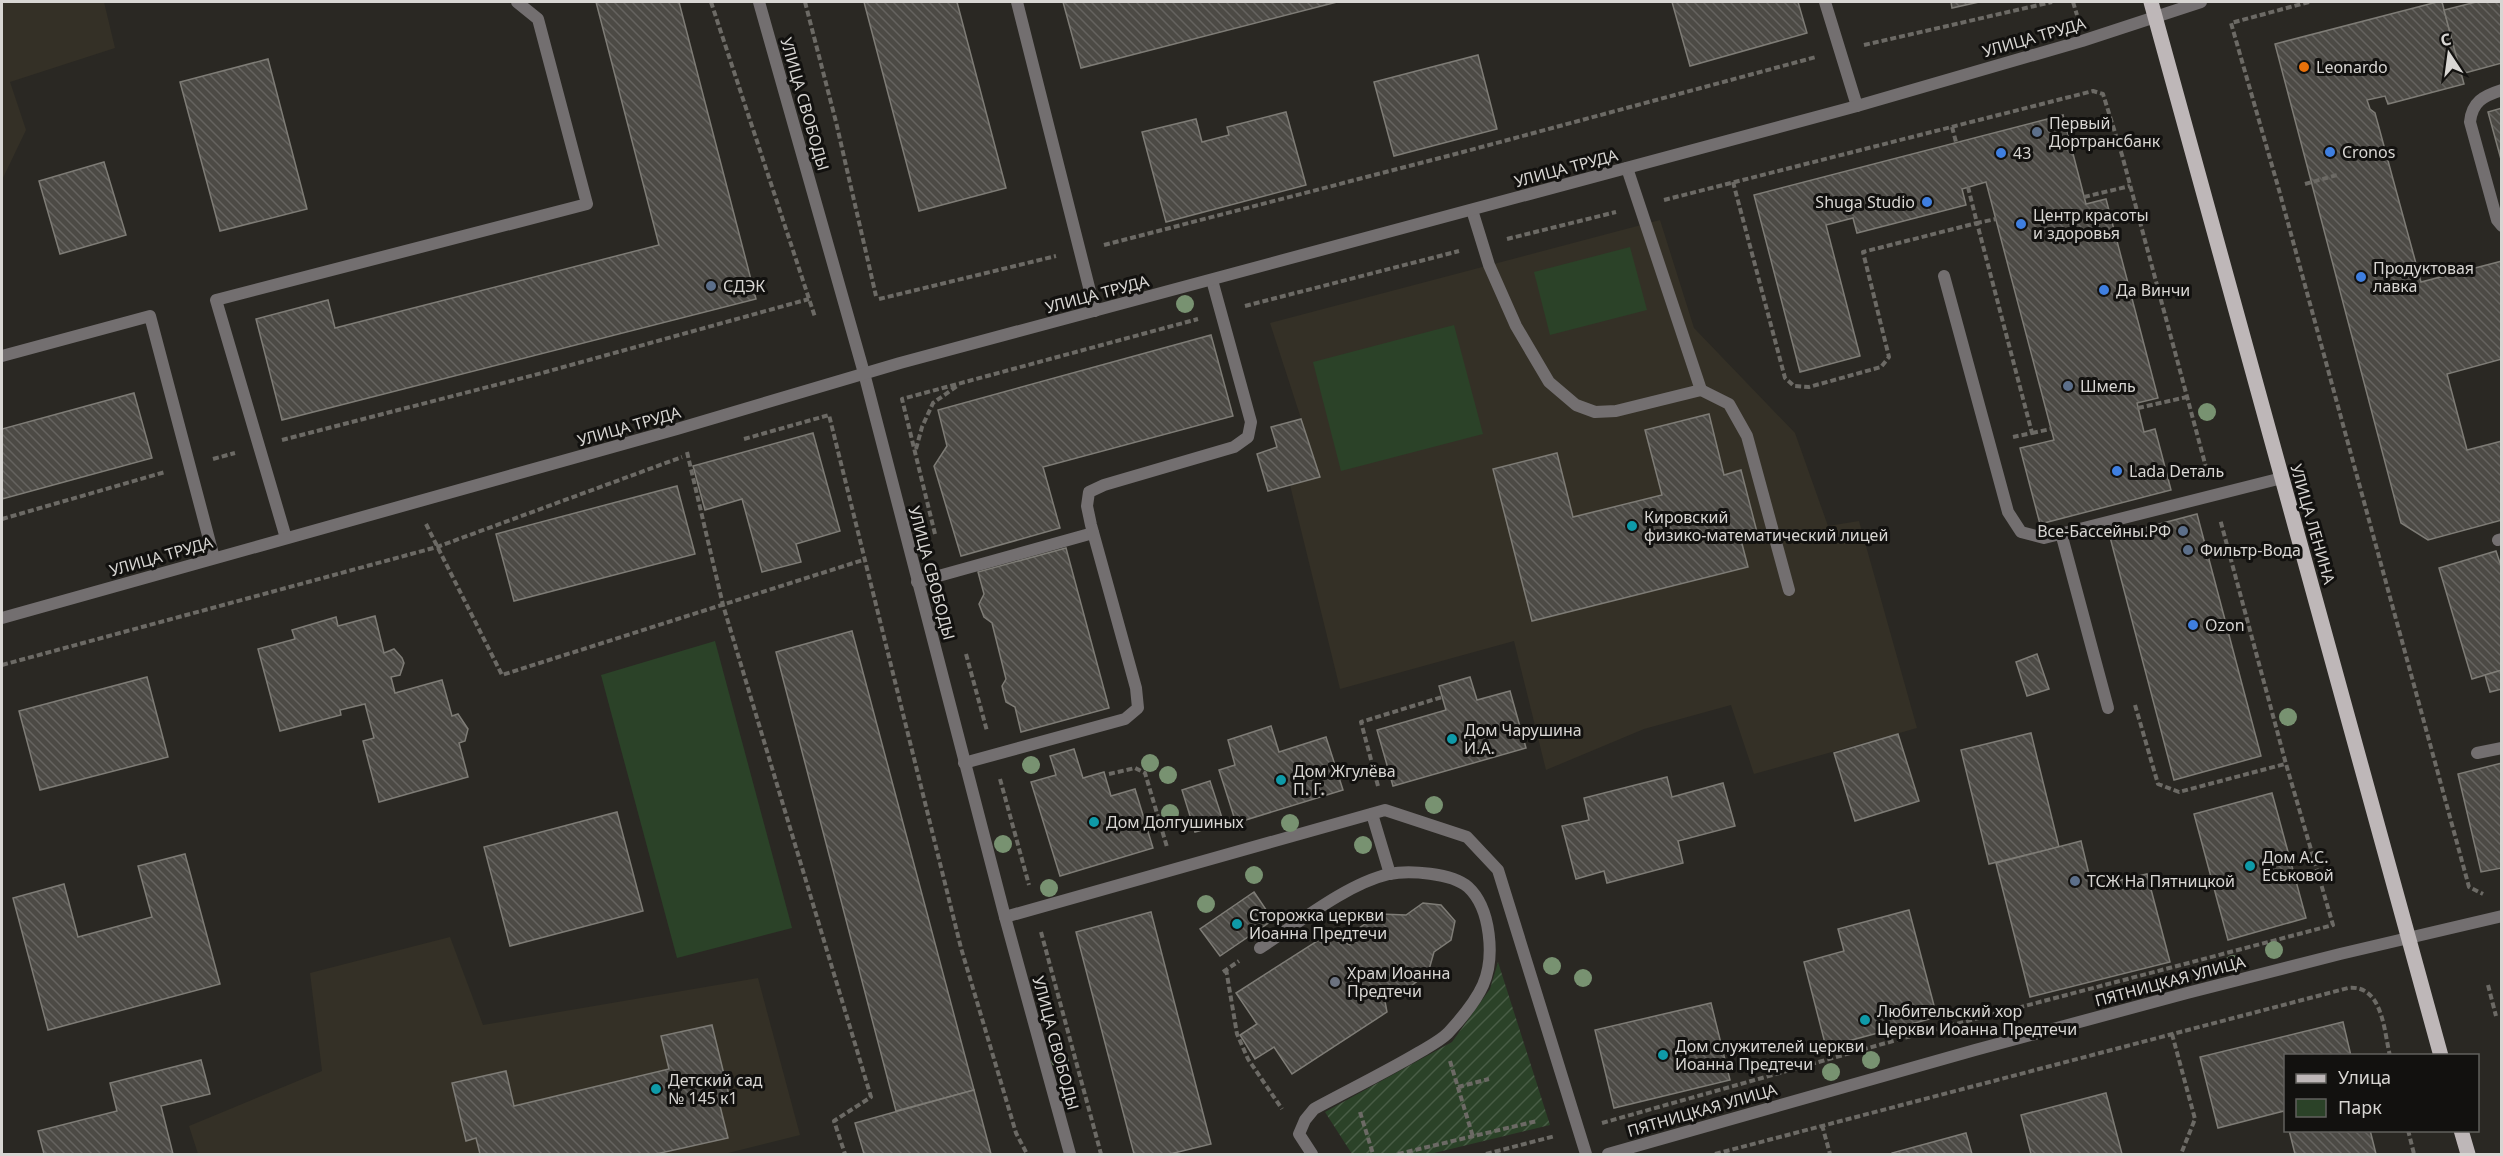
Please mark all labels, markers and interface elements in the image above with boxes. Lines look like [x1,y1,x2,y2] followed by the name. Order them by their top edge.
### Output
[1980,12,2089,62] street label: УЛИЦА ТРУДА
[2419,24,2479,84] north arrow
[2438,28,2453,51] text: С
[775,35,835,173] street label: УЛИЦА СВОБОДЫ
[2316,56,2388,78] place label: Leonardo
[2297,60,2311,74] marker: Leonardo
[2049,112,2161,152] place label: Первый Дортрансбанк
[2030,125,2044,139] marker: Первый Дортрансбанк
[2342,141,2395,163] place label: Cronos
[2013,142,2031,164] place label: 43
[1512,143,1621,192] street label: УЛИЦА ТРУДА
[2323,145,2337,159] marker: Cronos
[1994,146,2008,160] marker: 43
[1815,191,1915,213] place label: Shuga Studio
[1920,195,1934,209] marker: Shuga Studio
[2033,204,2149,244] place label: Центр красоты и здоровья
[2014,217,2028,231] marker: Центр красоты и здоровья
[2373,257,2474,297] place label: Продуктовая лавка
[1043,269,1152,318] street label: УЛИЦА ТРУДА
[2354,270,2368,284] marker: Продуктовая лавка
[723,275,765,297] place label: СДЭК
[704,279,718,293] marker: СДЭК
[2116,279,2190,301] place label: Да Винчи
[2097,283,2111,297] marker: Да Винчи
[2080,375,2136,397] place label: Шмель
[2061,379,2075,393] marker: Шмель
[575,401,684,451] street label: УЛИЦА ТРУДА
[2129,460,2224,482] place label: Lada Dеталь
[2285,461,2341,587] street label: УЛИЦА ЛЕНИНА
[2110,464,2124,478] marker: Lada Dеталь
[904,504,960,642] street label: УЛИЦА СВОБОДЫ
[1644,506,1888,546] place label: Кировский физико-математический лицей
[1625,519,1639,533] marker: Кировский физико-математический лицей
[2037,520,2171,542] place label: Все-Бассейны.РФ
[2176,524,2190,538] marker: Все-Бассейны.РФ
[107,531,216,581] street label: УЛИЦА ТРУДА
[2200,539,2301,561] place label: Фильтр-Вода
[2181,543,2195,557] marker: Фильтр-Вода
[2205,614,2245,636] place label: Ozon
[2186,618,2200,632] marker: Ozon
[1464,719,1582,759] place label: Дом Чарушина И.А.
[1445,732,1459,746] marker: Дом Чарушина И.А.
[1293,760,1396,800] place label: Дом Жгулёва П. Г.
[1274,773,1288,787] marker: Дом Жгулёва П. Г.
[1106,811,1245,833] place label: Дом Долгушиных
[1087,815,1101,829] marker: Дом Долгушиных
[2262,846,2334,886] place label: Дом А.С. Еськовой
[2243,859,2257,873] marker: Дом А.С. Еськовой
[2087,870,2235,892] place label: ТСЖ На Пятницкой
[2068,874,2082,888] marker: ТСЖ На Пятницкой
[1249,904,1387,944] place label: Сторожка церкви Иоанна Предтечи
[1230,917,1244,931] marker: Сторожка церкви Иоанна Предтечи
[2092,950,2248,1012] street label: ПЯТНИЦКАЯ УЛИЦА
[1347,962,1451,1002] place label: Храм Иоанна Предтечи
[1028,974,1084,1112] street label: УЛИЦА СВОБОДЫ
[1328,975,1342,989] marker: Храм Иоанна Предтечи
[1877,1000,2077,1040] place label: Любительский хор Церкви Иоанна Предтечи
[1858,1013,1872,1027] marker: Любительский хор Церкви Иоанна Предтечи
[1675,1035,1864,1075] place label: Дом служителей церкви Иоанна Предтечи
[1656,1048,1670,1062] marker: Дом служителей церкви Иоанна Предтечи
[2284,1054,2479,1132] legend
[2338,1065,2391,1089] text: Улица
[668,1069,763,1109] place label: Детский сад № 145 к1
[1624,1078,1780,1142] street label: ПЯТНИЦКАЯ УЛИЦА
[649,1082,663,1096] marker: Детский сад № 145 к1
[2338,1095,2382,1119] text: Парк

